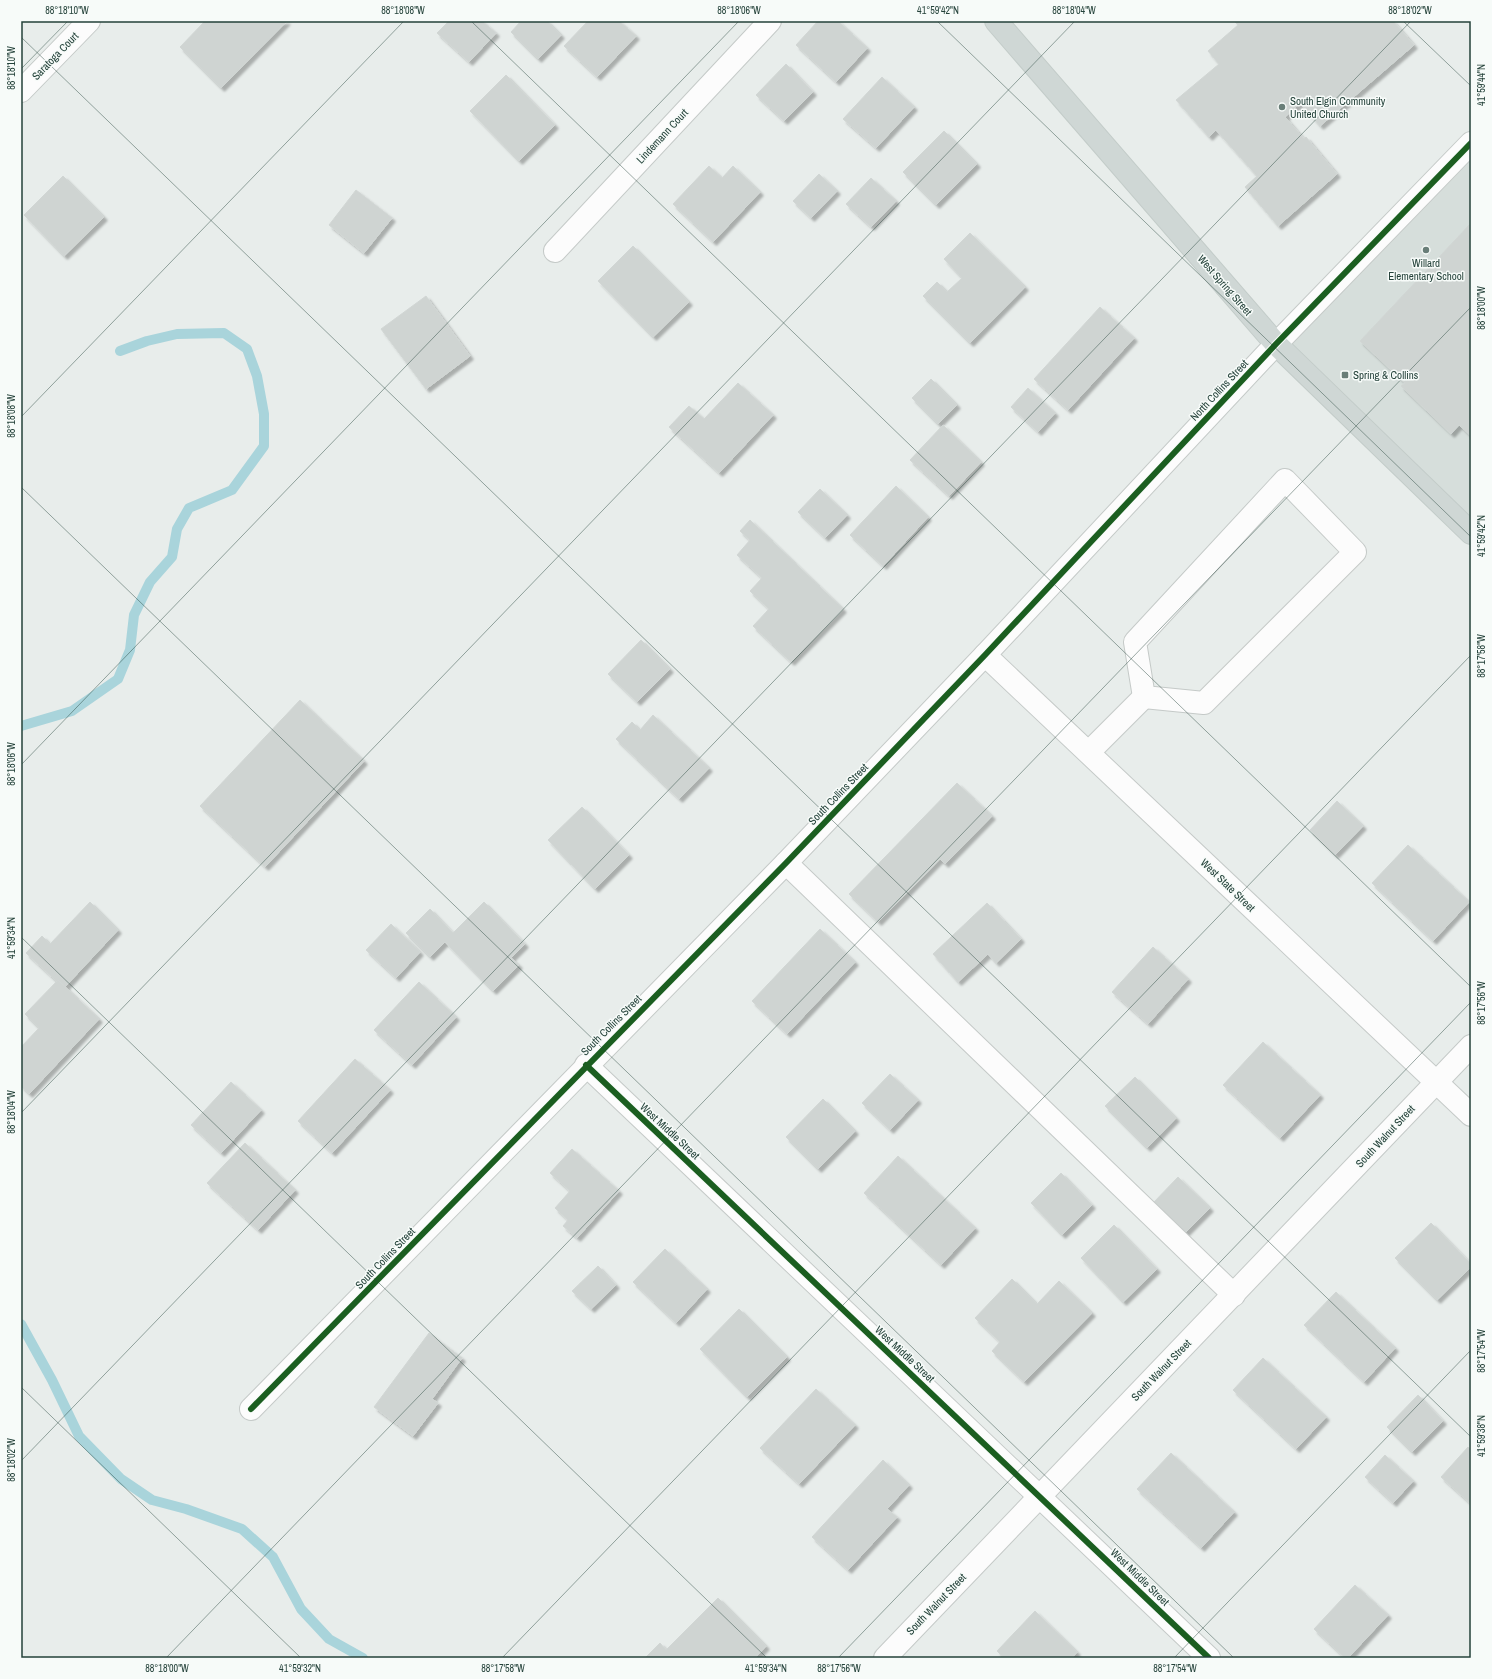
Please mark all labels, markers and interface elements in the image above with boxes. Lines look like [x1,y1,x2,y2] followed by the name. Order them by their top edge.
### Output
[45,4,89,17] text: 88°18'10"W
[381,4,425,17] text: 88°18'08"W
[717,4,761,17] text: 88°18'06"W
[917,4,959,17] text: 41°59'42"N
[1052,4,1096,17] text: 88°18'04"W
[1388,4,1432,17] text: 88°18'02"W
[29,29,82,83] street label: Saratoga Court
[5,46,18,90] text: 88°18'10"W
[1475,64,1488,106] text: 41°59'44"N
[1290,94,1386,121] place label: South Elgin Community United Church
[1277,102,1287,112] marker: South Elgin Community United Church
[633,105,691,166] street label: Lindemann Court
[1421,245,1431,255] marker: Willard Elementary School
[1195,252,1256,319] street label: West Spring Street
[1388,256,1464,283] place label: Willard Elementary School
[1475,286,1488,330] text: 88°18'00"W
[1187,356,1251,424] street label: North Collins Street
[1353,368,1419,382] place label: Spring & Collins
[1340,370,1350,380] marker: Spring & Collins
[5,394,18,438] text: 88°18'08"W
[1475,515,1488,557] text: 41°59'42"N
[1475,634,1488,678] text: 88°17'58"W
[5,742,18,786] text: 88°18'06"W
[805,760,871,828] street label: South Collins Street
[1198,855,1259,915] street label: West State Street
[5,917,18,959] text: 41°59'34"N
[1475,981,1488,1025] text: 88°17'56"W
[578,991,645,1058] street label: South Collins Street
[5,1090,18,1134] text: 88°18'04"W
[637,1100,703,1163] street label: West Middle Street
[1352,1101,1418,1170] street label: South Walnut Street
[352,1224,418,1292] street label: South Collins Street
[872,1323,938,1386] street label: West Middle Street
[1475,1329,1488,1373] text: 88°17'54"W
[1128,1336,1194,1404] street label: South Walnut Street
[1475,1415,1488,1457] text: 41°59'38"N
[5,1438,18,1482] text: 88°18'02"W
[1108,1545,1173,1609] street label: West Middle Street
[903,1570,969,1638] street label: South Walnut Street
[145,1662,189,1675] text: 88°18'00"W
[279,1662,321,1675] text: 41°59'32"N
[481,1662,525,1675] text: 88°17'58"W
[745,1662,787,1675] text: 41°59'34"N
[817,1662,861,1675] text: 88°17'56"W
[1153,1662,1197,1675] text: 88°17'54"W

